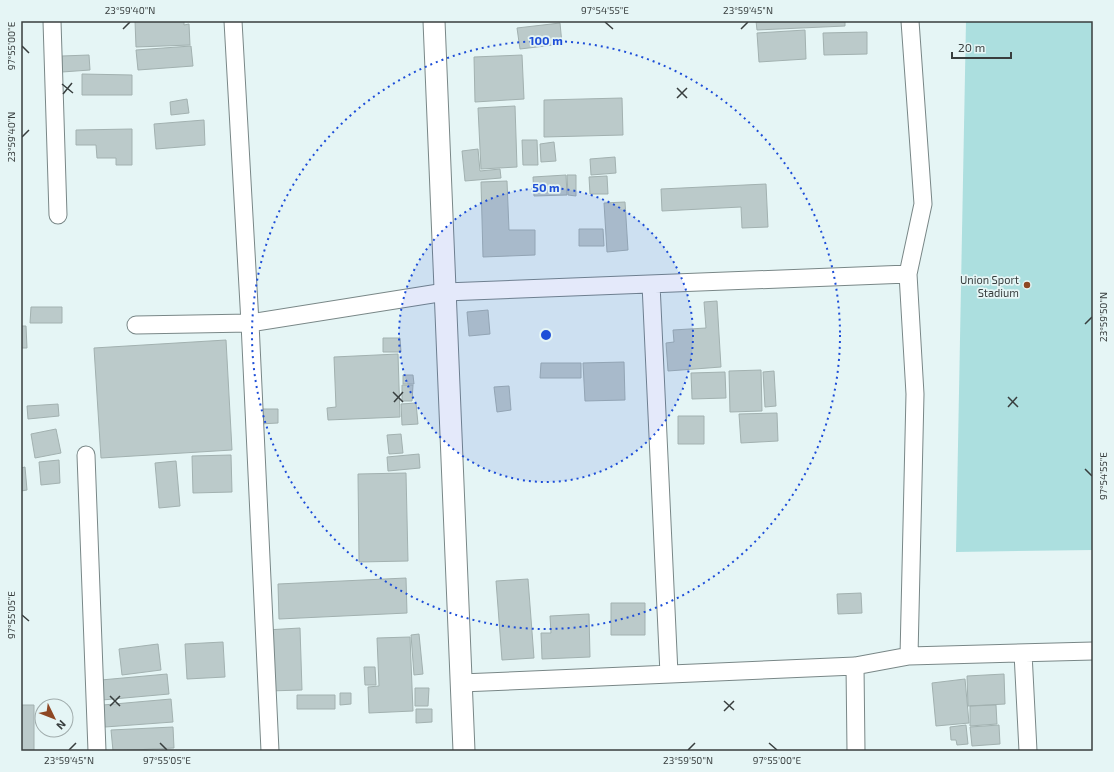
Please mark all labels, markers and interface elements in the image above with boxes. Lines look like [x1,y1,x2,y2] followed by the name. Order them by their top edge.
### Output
[105,4,155,16] text: 23°59'40"N
[581,4,629,16] text: 97°54'55"E
[723,4,773,16] text: 23°59'45"N
[5,21,17,70] text: 97°55'00"E
[529,33,563,47] text: 100 m
[952,34,1011,60] scale bar
[958,40,985,54] text: 20 m
[5,112,17,162] text: 23°59'40"N
[532,180,560,194] text: 50 m
[960,273,1019,299] place label: Union Sport Stadium
[1022,280,1032,290] marker: Union Sport Stadium
[1097,292,1109,342] text: 23°59'50"N
[539,328,553,342] centre of rings
[1097,452,1109,500] text: 97°54'55"E
[5,591,17,639] text: 97°55'05"E
[34,698,74,738] north arrow
[54,718,69,733] text: N
[44,754,94,766] text: 23°59'45"N
[143,754,191,766] text: 97°55'05"E
[663,754,713,766] text: 23°59'50"N
[753,754,802,766] text: 97°55'00"E

